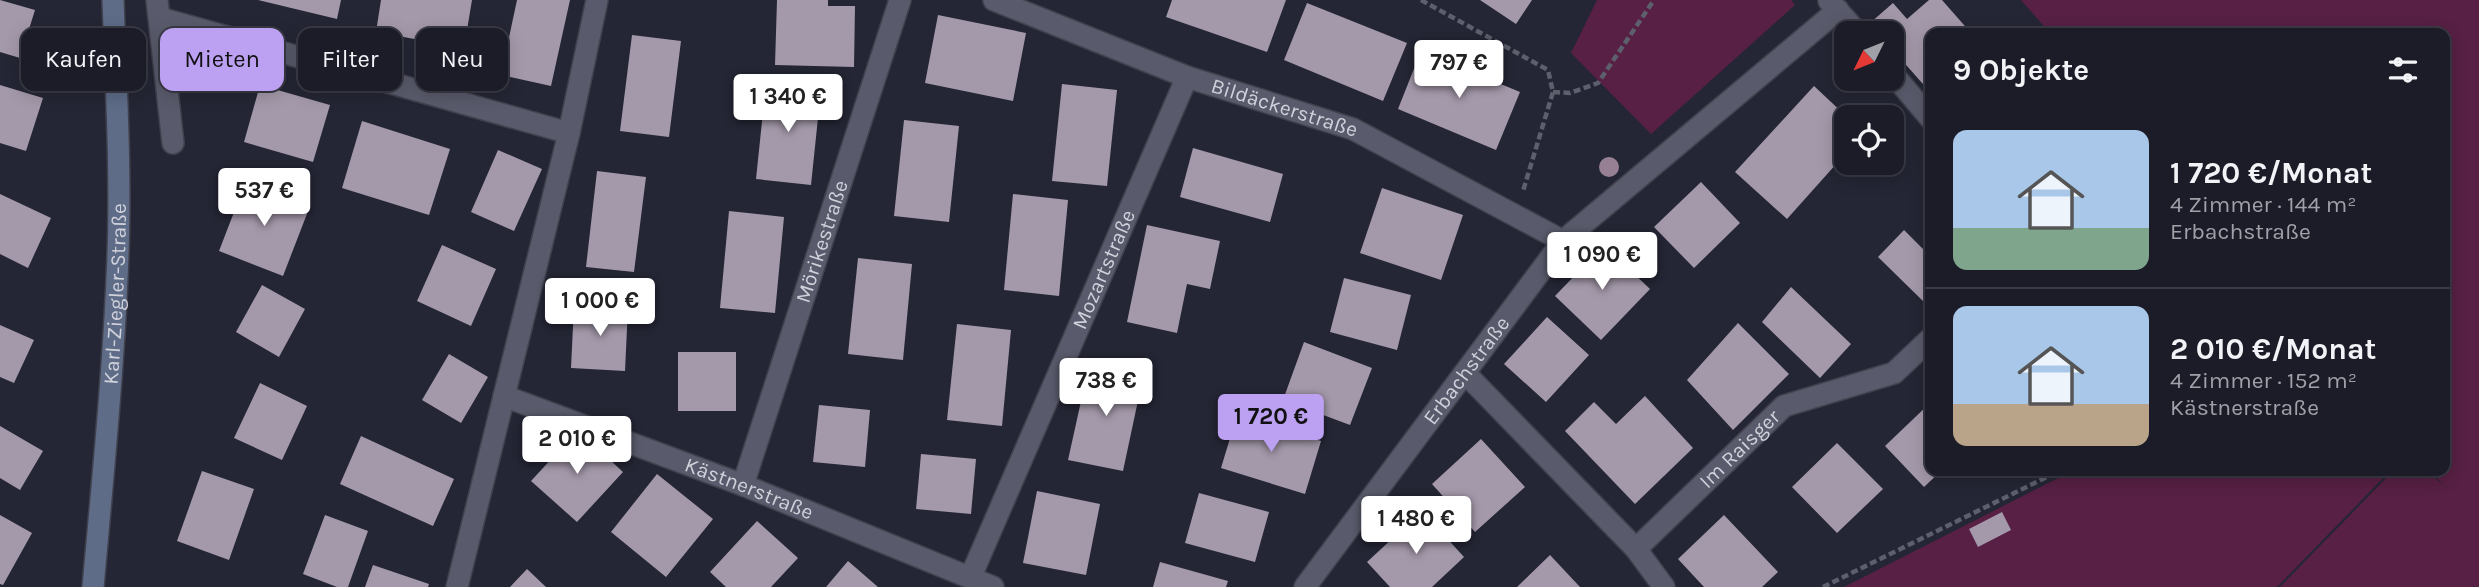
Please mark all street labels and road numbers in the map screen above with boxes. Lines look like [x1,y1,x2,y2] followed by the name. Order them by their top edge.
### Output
[1208,73,1361,142] street label: Bildäckerstraße
[791,177,853,306] street label: Mörikestraße
[99,203,131,385] street label: Karl-Ziegler-Straße
[1067,206,1140,333] street label: Mozartstraße
[1418,312,1515,429] street label: Erbachstraße
[1694,404,1785,493] street label: Im Raisger
[682,452,817,524] street label: Kästnerstraße

